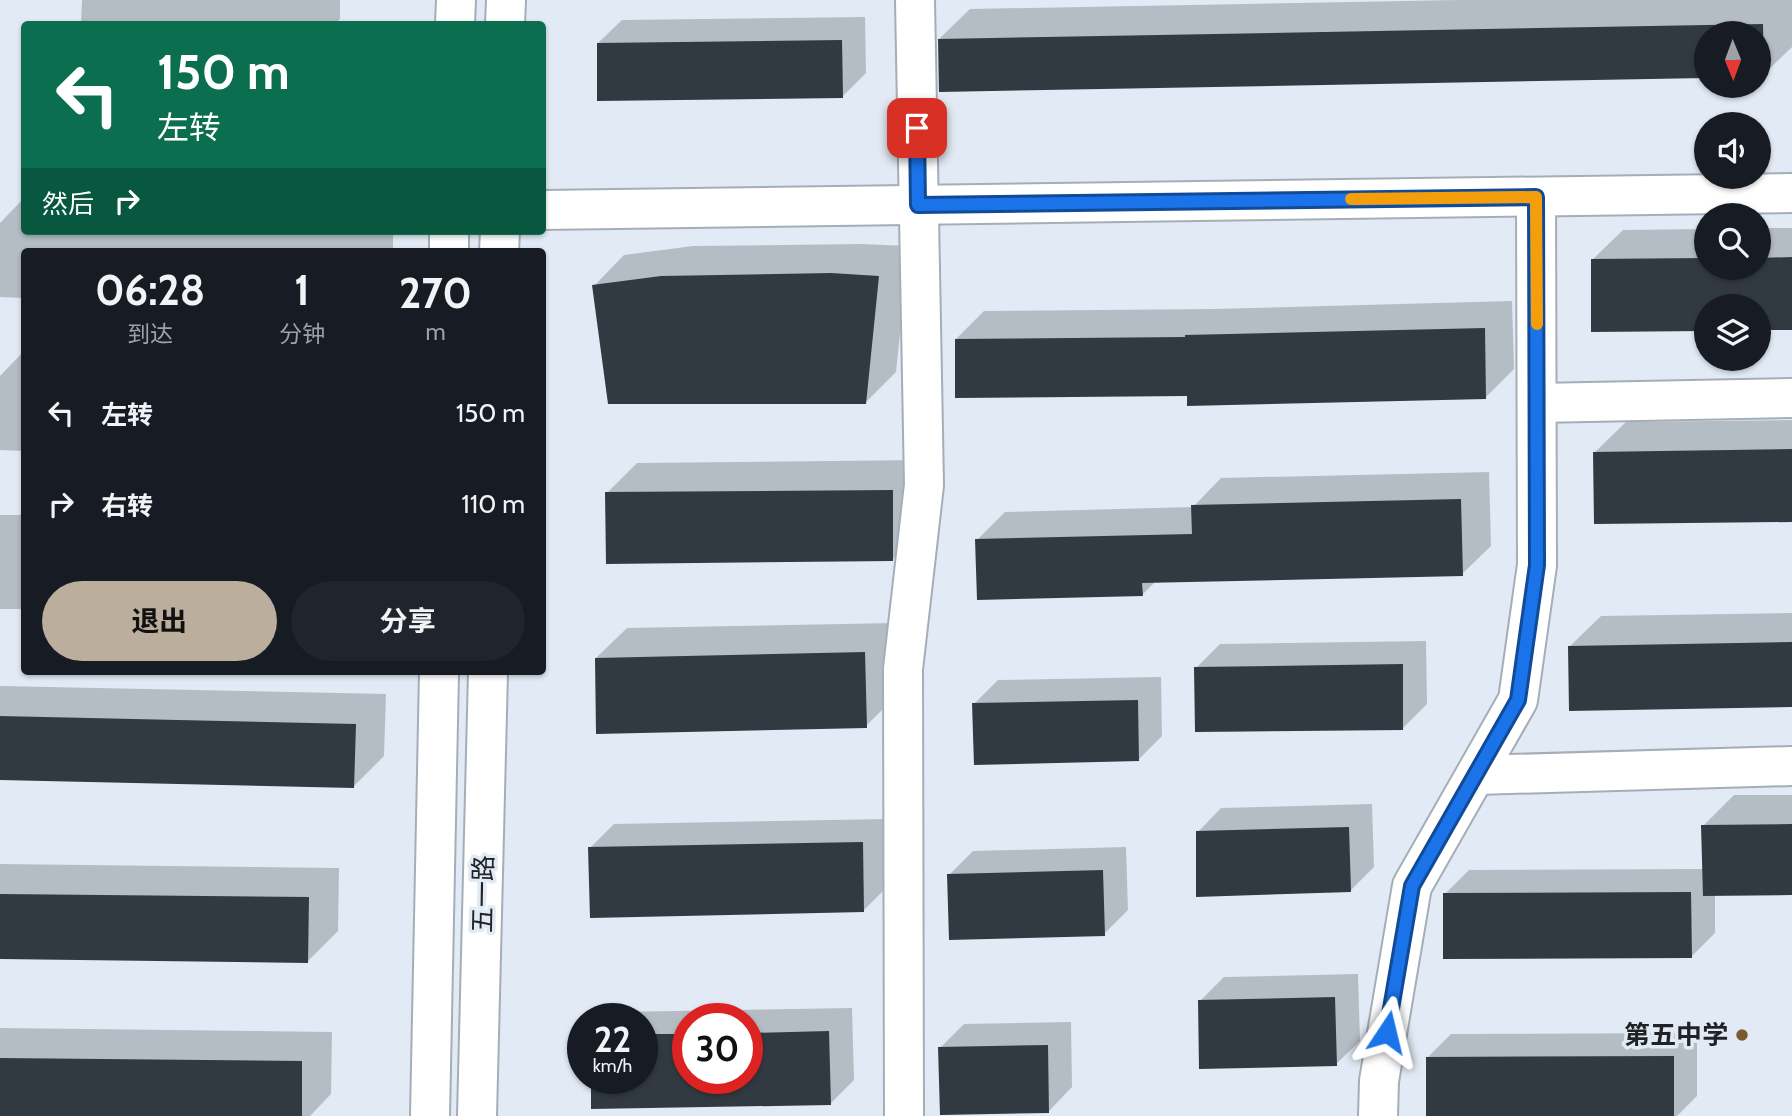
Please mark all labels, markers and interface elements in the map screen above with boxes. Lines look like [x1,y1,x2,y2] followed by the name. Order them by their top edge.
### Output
[1694,21,1771,98] north arrow
[1694,21,1771,371] map controls
[157,42,290,101] text: 150 m
[42,49,133,140] icon: left
[887,98,947,158] pin
[157,108,221,147] text: 左转
[898,109,936,147] icon: arrive
[1694,112,1771,189] button: sound
[108,182,146,220] icon: right
[42,188,94,220] text: 然后
[1694,203,1771,280] button: search
[95,264,205,316] text: 06:28
[294,264,310,316] text: 1
[399,267,472,319] text: 270
[1694,294,1771,371] button: layers
[425,318,446,346] text: m
[127,320,173,348] text: 到达
[279,320,325,348] text: 分钟
[42,394,80,432] icon: left
[456,397,525,429] text: 150 m
[101,399,153,431] text: 左转
[42,485,80,523] icon: right
[461,488,525,520] text: 110 m
[101,490,153,522] text: 右转
[42,581,277,661] button: 退出
[291,581,525,661] button: 分享
[466,855,500,933] street label: 五一路
[1350,995,1424,1069] position arrow
[672,1003,763,1094] speed limit sign: 30
[594,1018,631,1061] text: 22
[1624,1019,1728,1051] place label: 第五中学
[1734,1027,1750,1043] marker: 第五中学
[593,1055,632,1077] text: km/h

